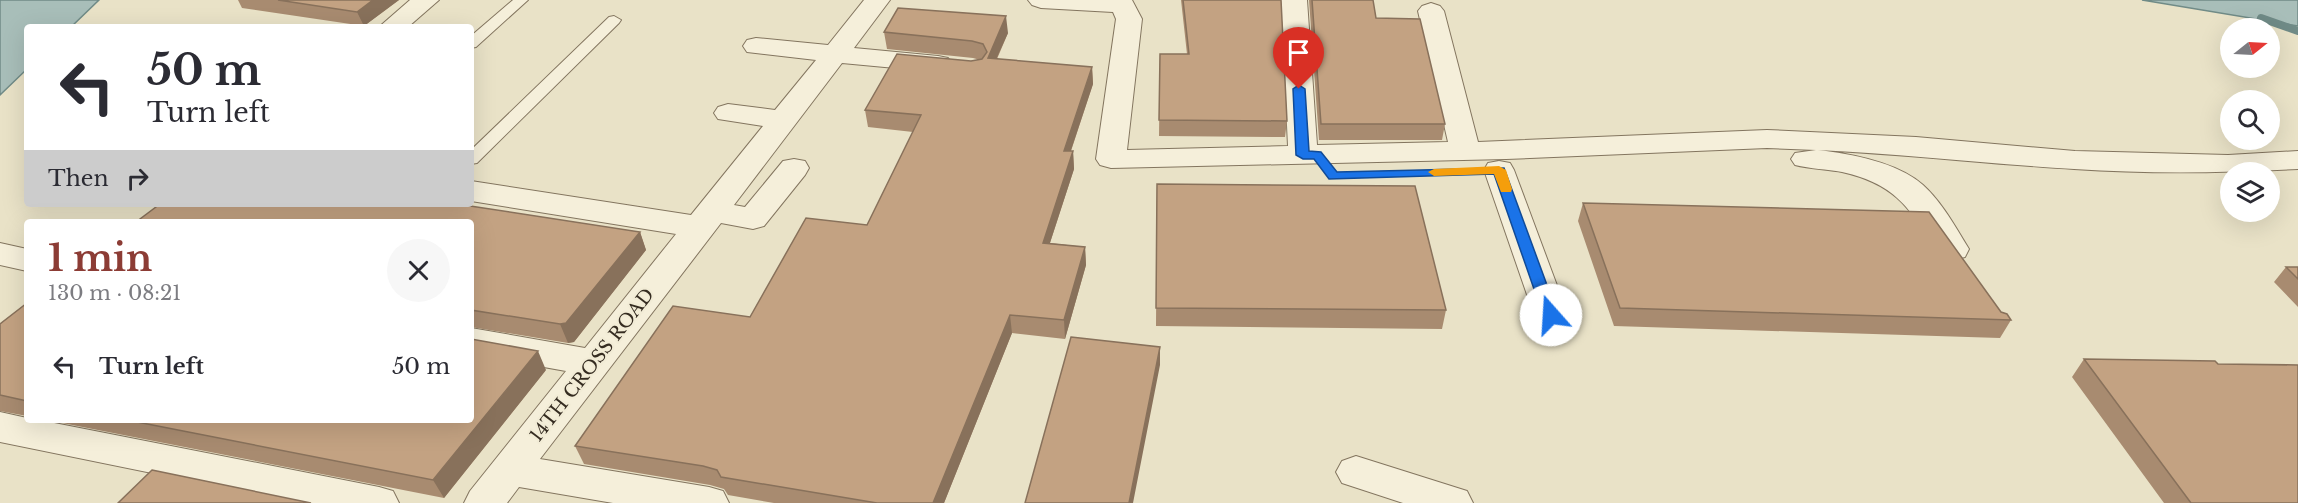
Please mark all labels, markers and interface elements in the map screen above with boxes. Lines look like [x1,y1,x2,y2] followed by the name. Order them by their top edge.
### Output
[2220,18,2280,78] north arrow
[2220,18,2280,222] map controls
[1273,27,1324,89] pin
[1282,36,1315,69] icon: arrive
[147,44,261,96] text: 50 m
[48,48,126,126] icon: left
[2220,90,2280,150] button: search
[147,96,270,129] text: Turn left
[121,162,154,195] icon: right
[2220,162,2280,222] button: layers
[48,165,109,192] text: Then
[48,236,152,281] text: 1 min
[387,239,450,302] button: close
[48,281,181,305] text: 130 m · 08:21
[1519,283,1583,347] position arrow
[525,284,659,446] street label: 14TH CROSS ROAD
[48,350,81,383] icon: left
[99,353,204,380] text: Turn left
[392,353,450,380] text: 50 m

